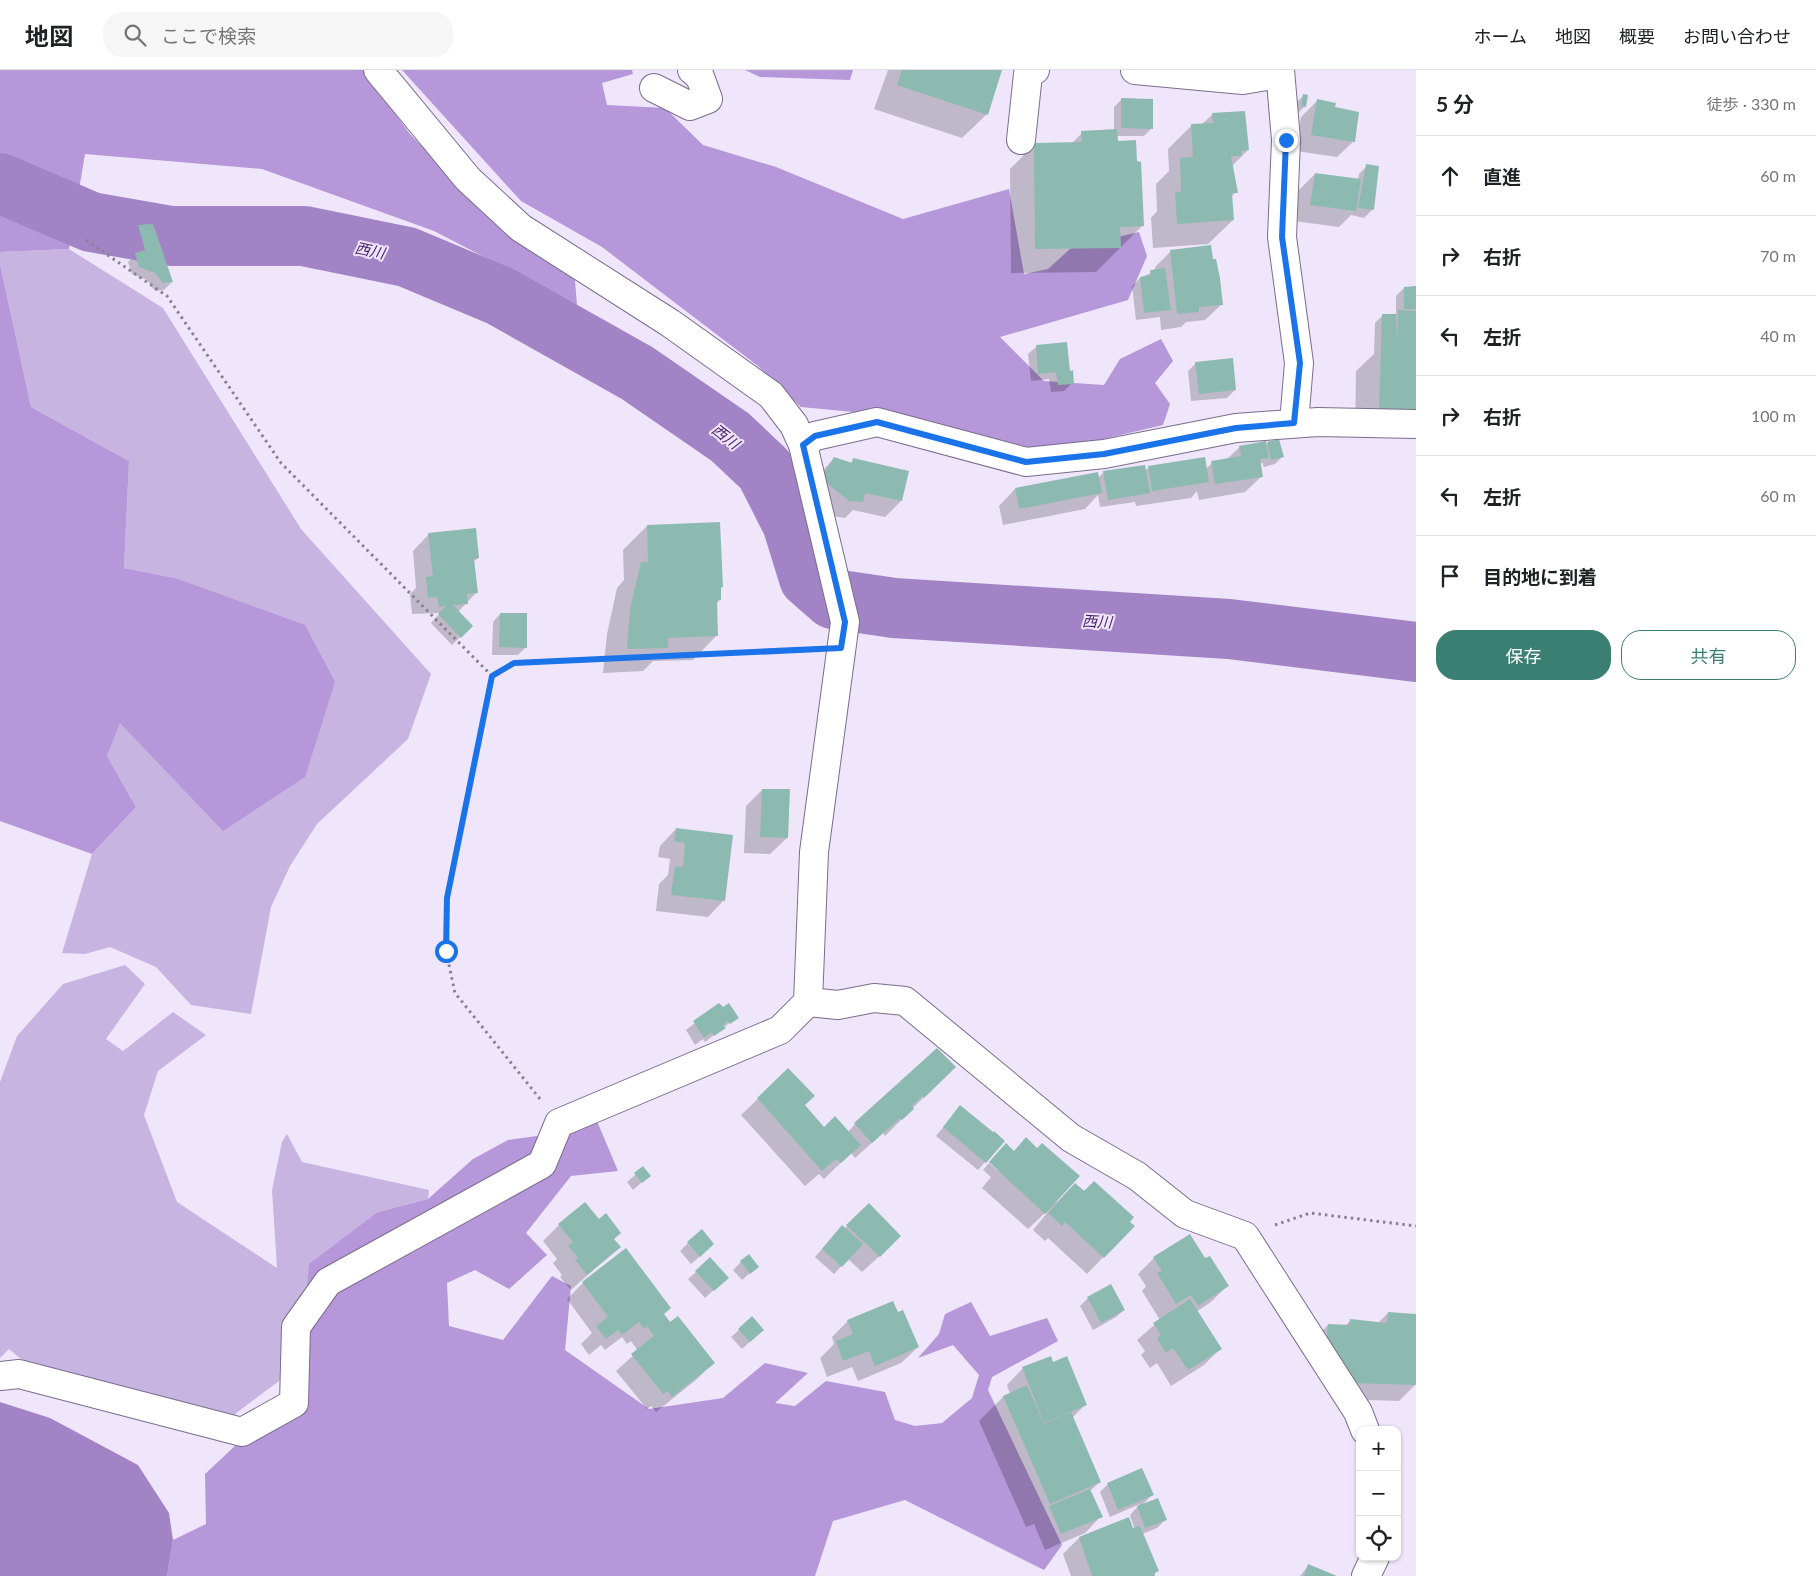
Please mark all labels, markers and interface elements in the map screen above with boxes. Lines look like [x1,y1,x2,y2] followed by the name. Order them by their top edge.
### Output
[103,12,453,57] search box
[25,21,73,50] text: 地図
[121,21,149,49] icon: search
[161,24,256,47] text: ここで検索
[1474,25,1527,47] text: ホーム
[1555,25,1591,47] text: 地図
[1619,25,1655,47] text: 概要
[1683,25,1791,47] text: お問い合わせ
[1436,91,1474,116] text: 5 分
[1707,94,1796,113] text: 徒歩 · 330 m
[1275,129,1298,152] route end
[1436,162,1464,190] icon: ahead
[1483,165,1521,188] text: 直進
[1760,166,1796,185] text: 60 m
[353,238,388,262] water label: 西川
[1436,242,1464,270] icon: right
[1483,245,1521,268] text: 右折
[1760,246,1796,265] text: 70 m
[1436,322,1464,350] icon: left
[1483,325,1521,348] text: 左折
[1760,326,1796,345] text: 40 m
[1436,402,1464,430] icon: right
[1483,405,1521,428] text: 右折
[1751,406,1796,425] text: 100 m
[709,420,745,454] water label: 西川
[1436,482,1464,510] icon: left
[1483,485,1521,508] text: 左折
[1760,486,1796,505] text: 60 m
[1436,562,1464,590] icon: arrive
[1483,565,1597,588] text: 目的地に到着
[1082,611,1114,631] water label: 西川
[1436,630,1611,680] button: 保存
[1621,630,1796,680] button: 共有
[435,940,458,963] route start
[1356,1426,1401,1561] map controls
[1356,1426,1401,1471] button: +
[1356,1471,1401,1516] button: −
[1356,1516,1401,1561] button: locate

